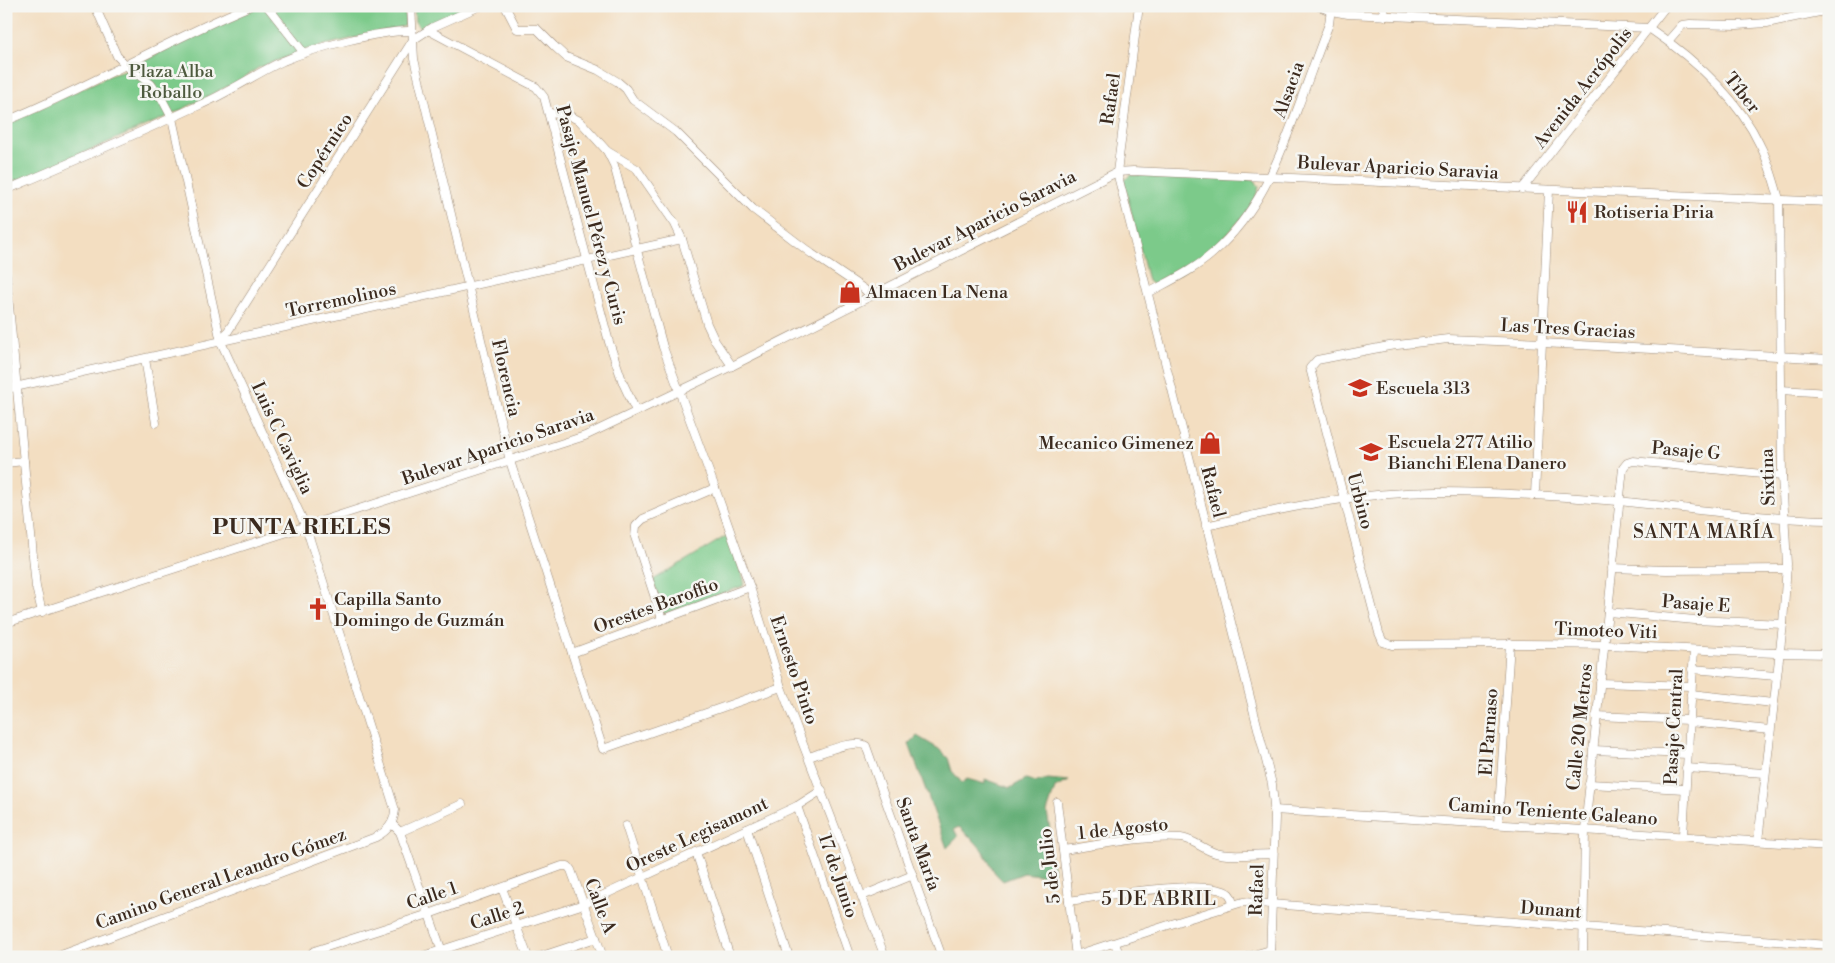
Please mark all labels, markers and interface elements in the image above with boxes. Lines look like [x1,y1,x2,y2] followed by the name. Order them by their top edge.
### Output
[1528,23,1637,154] street label: Avenida Acrópolis
[1268,58,1310,123] street label: Alsacia
[128,60,215,104] park label: Plaza Alba Roballo
[1719,68,1765,118] street label: Tíber
[1096,71,1126,126] street label: Rafael
[551,103,631,328] street label: Pasaje Manuel Pérez y Curis
[292,109,358,193] street label: Copérnico
[1296,151,1500,185] street label: Bulevar Aparicio Saravia
[889,165,1081,277] street label: Bulevar Aparicio Saravia
[1564,199,1590,225] restaurant icon: Rotiseria Piria
[1594,201,1715,224] place label: Rotiseria Piria
[284,277,398,323] street label: Torremolinos
[837,279,863,305] shop icon: Almacen La Nena
[865,281,1009,304] place label: Almacen La Nena
[1500,314,1636,344] street label: Las Tres Gracias
[486,337,526,420] street label: Florencia
[1347,375,1373,401] school or university icon: Escuela 313
[1376,377,1470,400] place label: Escuela 313
[246,378,319,499] street label: Luis C Caviglia
[398,403,598,491] street label: Bulevar Aparicio Saravia
[1197,430,1223,456] shop icon: Mecanico Gimenez
[1387,431,1567,475] place label: Escuela 277 Atilio Bianchi Elena Danero
[1039,432,1194,455] place label: Mecanico Gimenez
[1650,437,1722,466] street label: Pasaje G
[1358,439,1384,465] school or university icon: Escuela 277 Atilio Bianchi Elena Danero
[1755,447,1780,506] street label: Sixtina
[1196,464,1231,521] street label: Rafael
[1341,470,1379,532] street label: Urbino
[212,514,392,541] district label: PUNTA RIELES
[1633,519,1775,544] district label: SANTA MARÍA
[590,573,722,639] street label: Orestes Baroffio
[334,588,505,632] place label: Capilla Santo Domingo de Guzmán
[1661,590,1731,618] street label: Pasaje E
[305,596,331,622] church icon: Capilla Santo Domingo de Guzmán
[765,613,823,727] street label: Ernesto Pinto
[1554,618,1658,644] street label: Timoteo Viti
[1562,662,1598,792] street label: Calle 20 Metros
[1659,667,1689,786] street label: Pasaje Central
[1474,687,1504,777] street label: El Parnaso
[622,792,772,878] street label: Oreste Legisamont
[1447,793,1659,831] street label: Camino Teniente Galeano
[890,794,946,895] street label: Santa María
[1077,813,1169,845] street label: 1 de Agosto
[93,823,349,935] street label: Camino General Leandro Gómez
[1034,827,1066,905] street label: 5 de Julio
[813,831,863,921] street label: 17 de Junio
[1245,863,1269,916] street label: Rafael
[579,875,621,937] street label: Calle A
[403,876,461,915] street label: Calle 1
[1101,887,1217,911] district label: 5 DE ABRIL
[1520,896,1583,924] street label: Dunant
[467,897,527,935] street label: Calle 2

